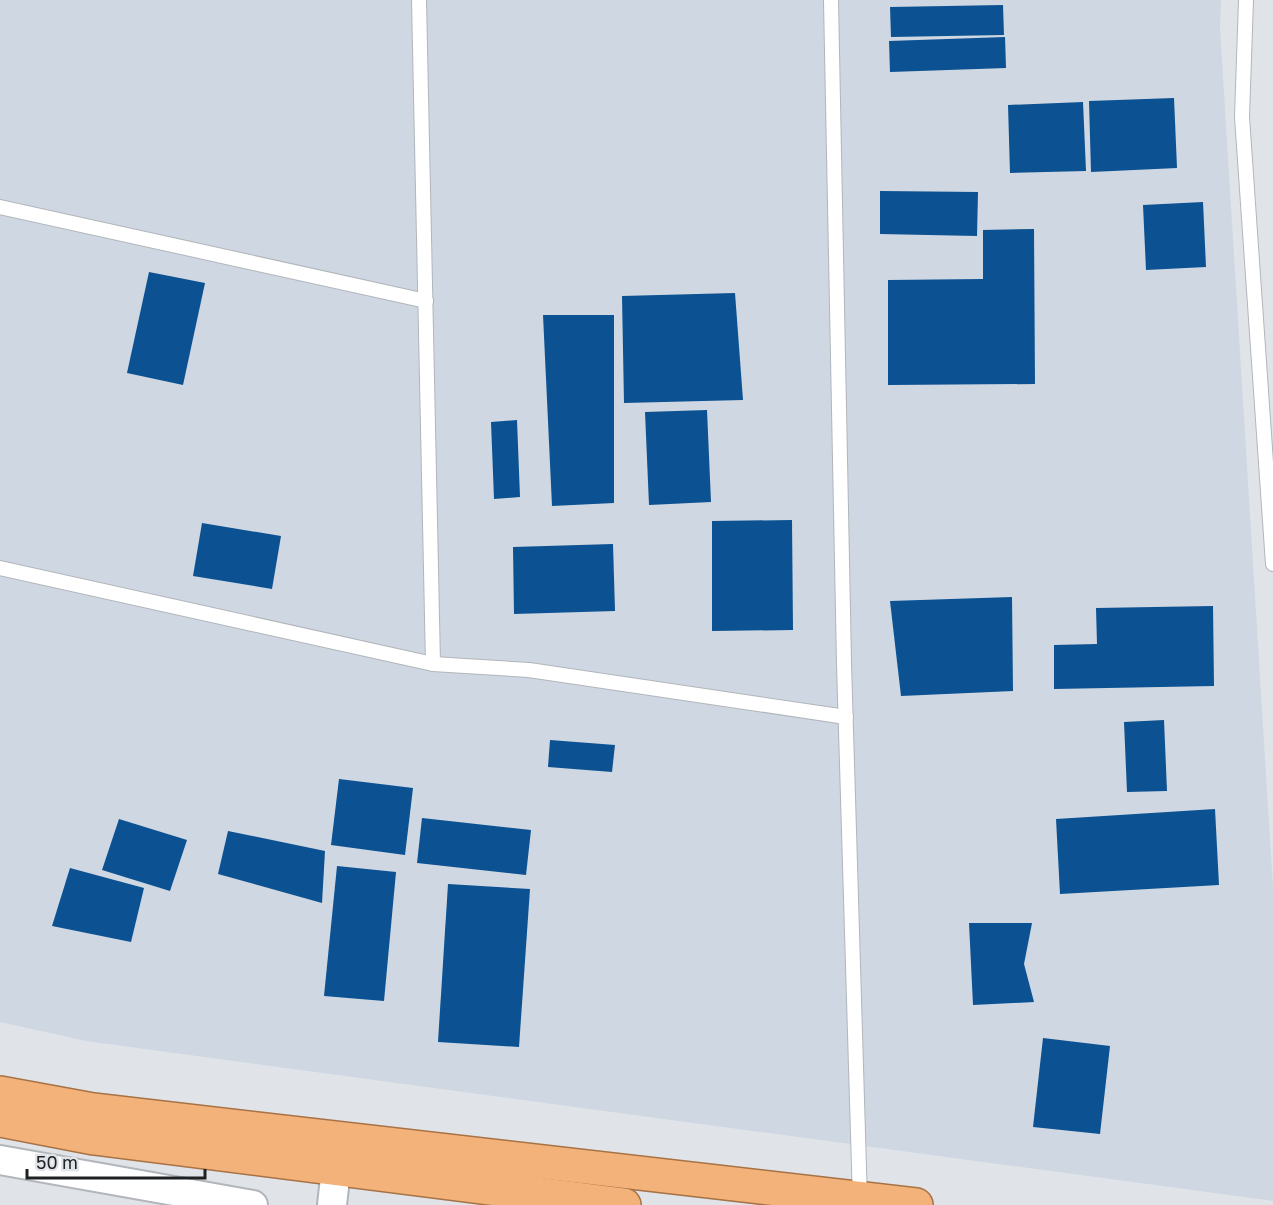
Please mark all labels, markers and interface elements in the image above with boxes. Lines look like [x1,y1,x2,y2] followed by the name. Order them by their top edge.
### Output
[27,1142,206,1180] scale bar
[36,1151,78,1173] text: 50 m

